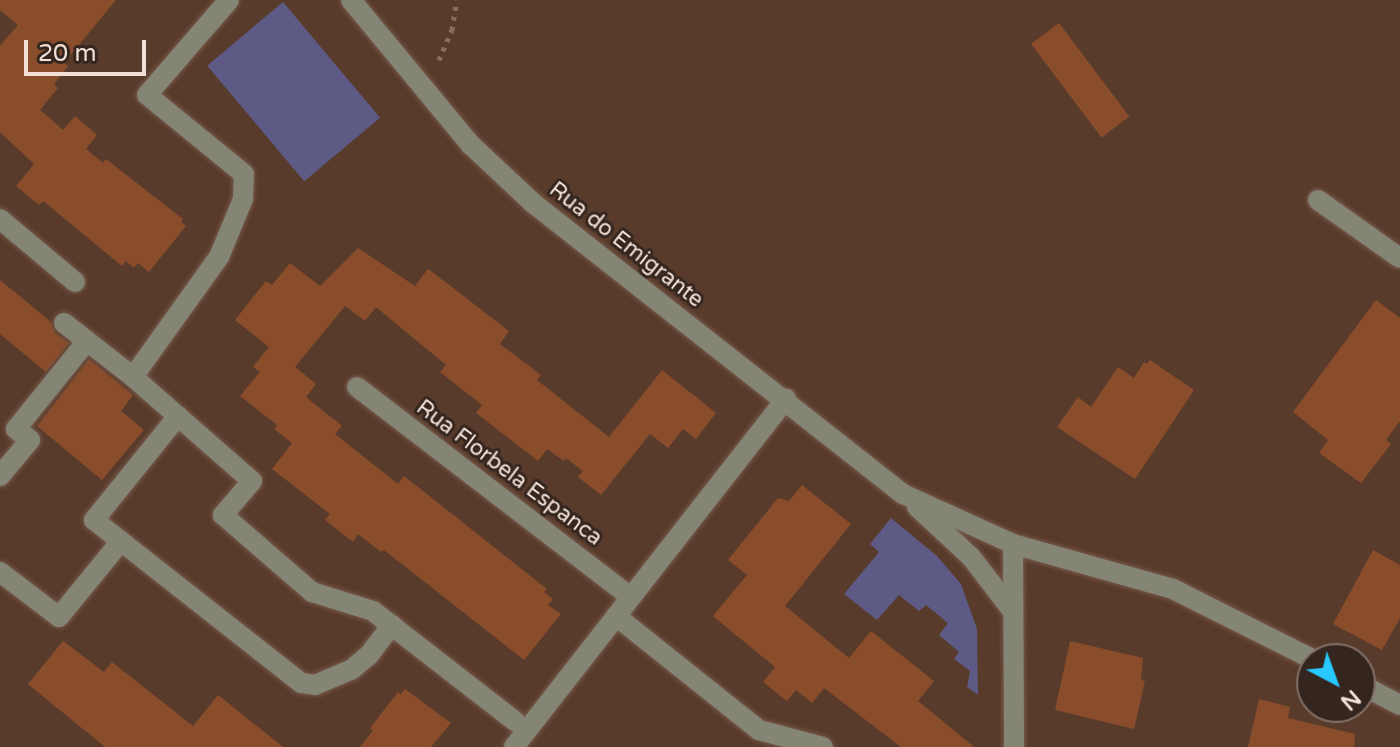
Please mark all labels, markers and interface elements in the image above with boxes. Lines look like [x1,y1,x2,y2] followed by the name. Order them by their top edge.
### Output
[28,24,150,74] scale bar
[38,39,96,68] text: 20 m
[544,177,708,313] street label: Rua do Emigrante
[411,395,607,551] street label: Rua Florbela Espanca
[1296,643,1376,723] north arrow
[1335,684,1366,715] text: N

